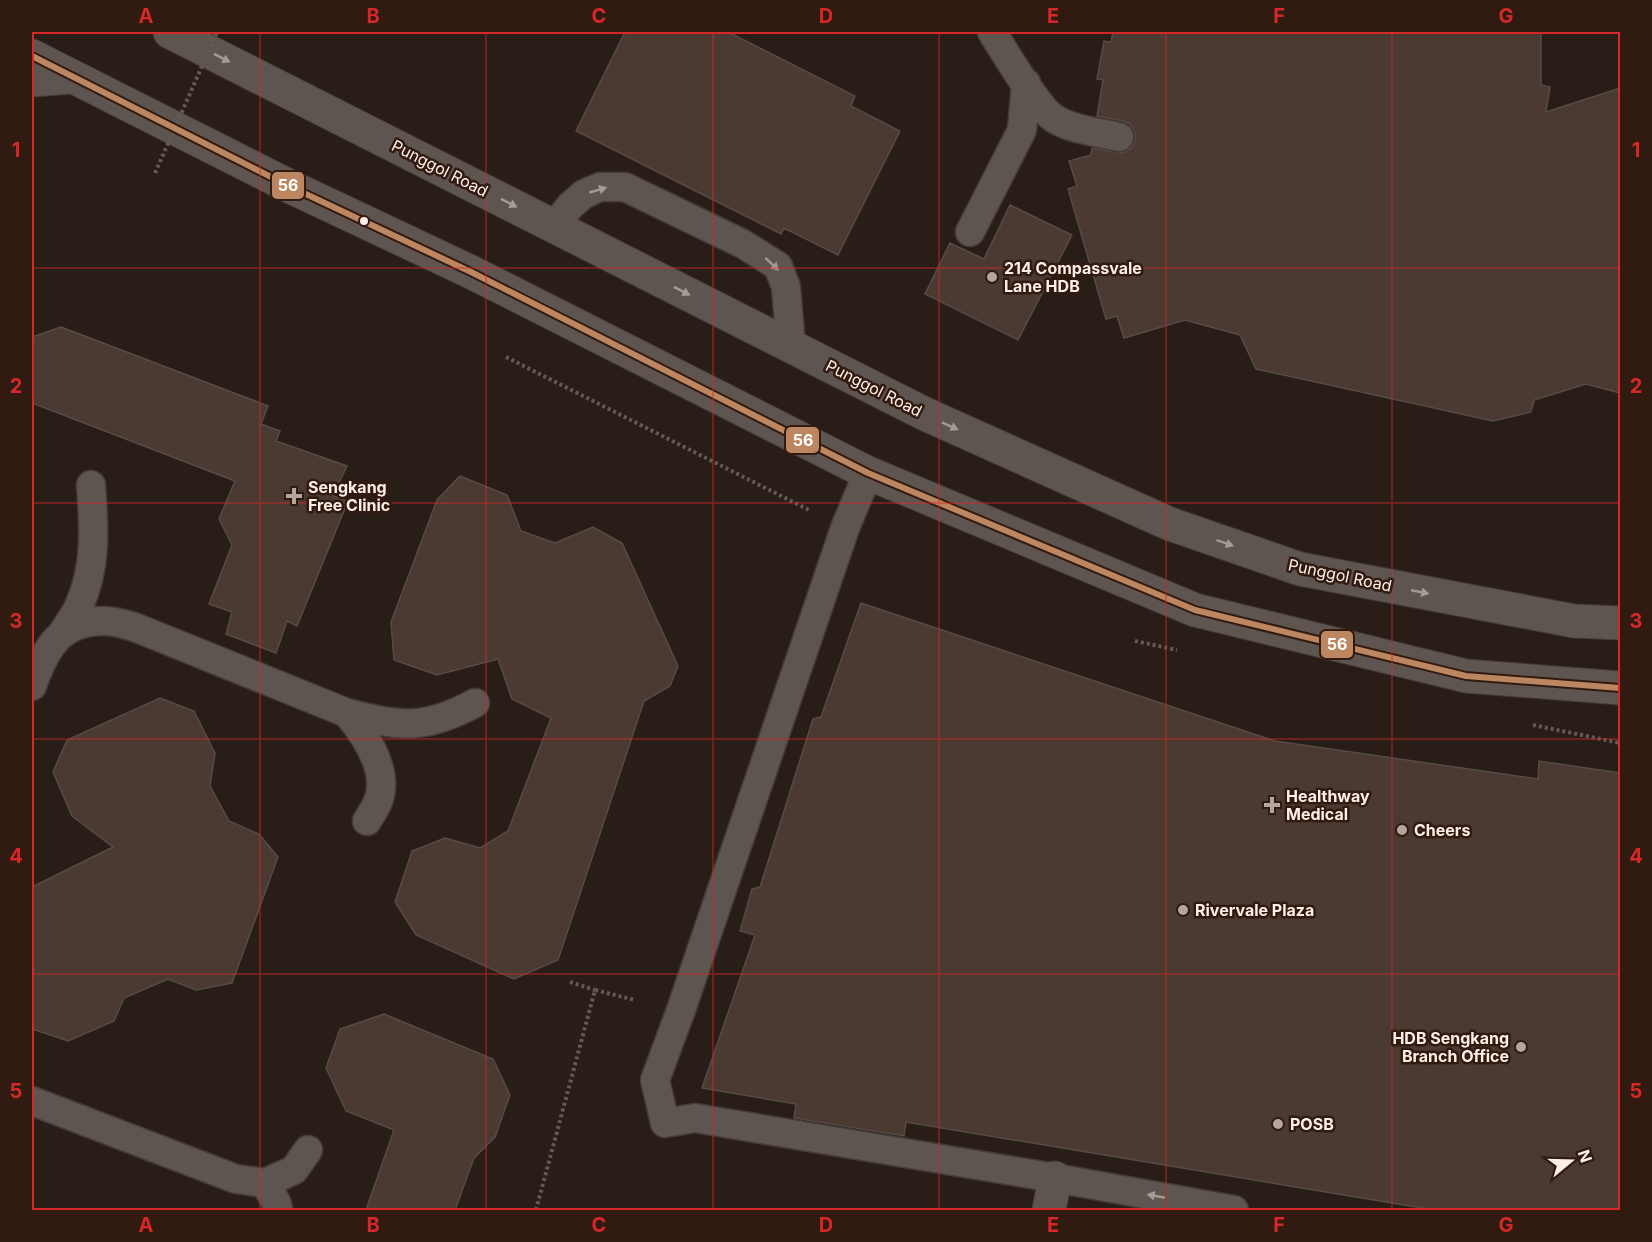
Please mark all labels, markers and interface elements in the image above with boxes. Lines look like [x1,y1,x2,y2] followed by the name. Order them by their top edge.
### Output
[139,4,154,28] text: A
[366,4,380,28] text: B
[592,4,606,28] text: C
[819,4,833,28] text: D
[1047,4,1059,28] text: E
[1273,4,1285,28] text: F
[1498,4,1514,28] text: G
[214,53,231,63] one-way arrow
[389,135,491,201] street label: Punggol Road
[12,138,20,162] text: 1
[1632,138,1640,162] text: 1
[271,171,305,200] line badge: 56
[278,175,298,195] text: 56
[589,185,607,194] one-way arrow
[500,198,517,208] one-way arrow
[358,215,370,227] unlabelled marker
[765,257,780,271] one-way arrow
[1004,258,1142,296] place label: 214 Compassvale Lane HDB
[985,270,999,284] marker: 214 Compassvale Lane HDB
[674,286,691,296] one-way arrow
[823,355,925,421] street label: Punggol Road
[10,374,22,398] text: 2
[1630,374,1642,398] text: 2
[942,421,960,431] one-way arrow
[785,426,820,454] line badge: 56
[793,430,813,450] text: 56
[308,477,390,515] place label: Sengkang Free Clinic
[285,487,303,505] marker: Sengkang Free Clinic
[1216,538,1234,548] one-way arrow
[1286,554,1394,596] street label: Punggol Road
[1410,588,1429,597] one-way arrow
[10,609,22,633] text: 3
[1630,609,1642,633] text: 3
[1320,630,1354,659] line badge: 56
[1327,634,1347,654] text: 56
[1286,786,1370,824] place label: Healthway Medical
[1263,796,1281,814] marker: Healthway Medical
[1414,820,1470,840] place label: Cheers
[1395,823,1409,837] marker: Cheers
[9,844,23,868] text: 4
[1629,844,1643,868] text: 4
[1195,900,1314,920] place label: Rivervale Plaza
[1176,903,1190,917] marker: Rivervale Plaza
[1392,1028,1509,1066] place label: HDB Sengkang Branch Office
[1514,1040,1528,1054] marker: HDB Sengkang Branch Office
[10,1079,22,1103] text: 5
[1630,1079,1642,1103] text: 5
[1290,1114,1334,1134] place label: POSB
[1271,1117,1285,1131] marker: POSB
[1541,1131,1601,1191] north arrow
[1574,1147,1597,1165] text: N
[1146,1191,1165,1200] one-way arrow
[139,1213,154,1237] text: A
[366,1213,380,1237] text: B
[592,1213,606,1237] text: C
[819,1213,833,1237] text: D
[1047,1213,1059,1237] text: E
[1273,1213,1285,1237] text: F
[1498,1213,1514,1237] text: G

